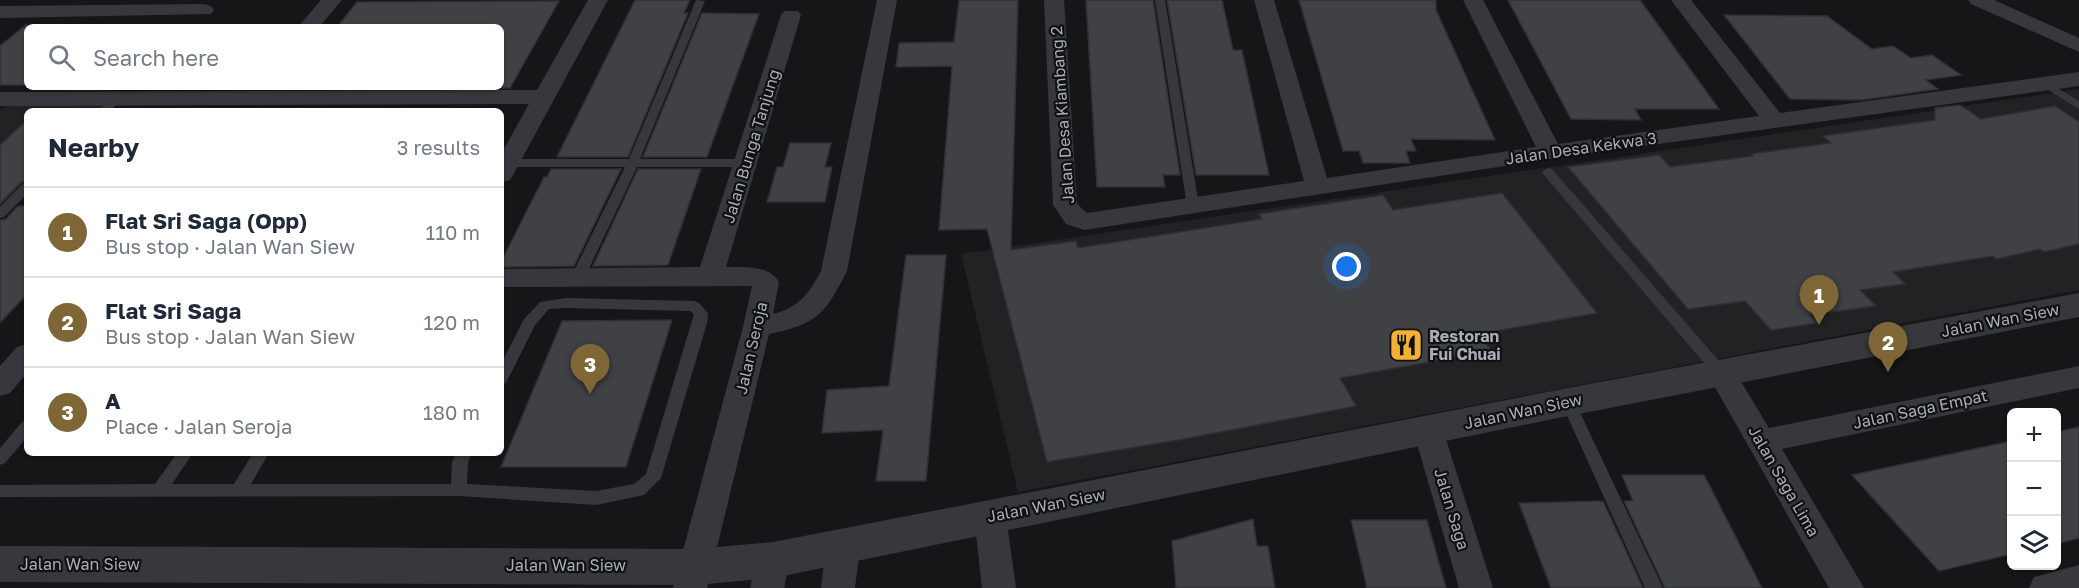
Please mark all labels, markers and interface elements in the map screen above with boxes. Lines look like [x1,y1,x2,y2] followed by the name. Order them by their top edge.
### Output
[24,24,504,90] search box
[1046,25,1078,205] street label: Jalan Desa Kiambang 2
[45,41,78,74] icon: search
[93,44,219,71] text: Search here
[718,67,784,225] street label: Jalan Bunga Tanjung
[1504,128,1658,168] street label: Jalan Desa Kekwa 3
[48,132,139,163] text: Nearby
[397,135,480,159] text: 3 results
[105,207,307,234] text: Flat Sri Saga (Opp)
[62,220,73,244] text: 1
[426,220,480,244] text: 110 m
[105,234,355,258] text: Bus stop · Jalan Wan Siew
[1332,252,1361,281] your location
[1800,276,1838,325] pin: 1
[105,297,241,324] text: Flat Sri Saga
[1939,299,2061,341] street label: Jalan Wan Siew
[731,300,771,396] street label: Jalan Seroja
[61,310,74,334] text: 2
[424,310,480,334] text: 120 m
[1868,322,1908,372] pin: 2
[105,324,355,348] text: Bus stop · Jalan Wan Siew
[1429,326,1501,364] place label: Restoran Fui Chuai
[1388,327,1424,363] restaurant icon: Restoran Fui Chuai
[570,344,610,394] pin: 3
[1851,385,1989,433] street label: Jalan Saga Empat
[105,387,121,414] text: A
[1462,389,1584,433] street label: Jalan Wan Siew
[61,400,74,424] text: 3
[423,400,480,424] text: 180 m
[2007,408,2061,570] map controls
[2007,408,2061,462] button: +
[105,414,292,438] text: Place · Jalan Seroja
[1744,422,1824,540] street label: Jalan Saga Lima
[2007,462,2061,516] button: −
[1430,466,1474,552] street label: Jalan Saga
[985,484,1107,526] street label: Jalan Wan Siew
[2007,516,2061,570] button: layers
[20,554,140,574] street label: Jalan Wan Siew
[506,555,626,575] street label: Jalan Wan Siew

